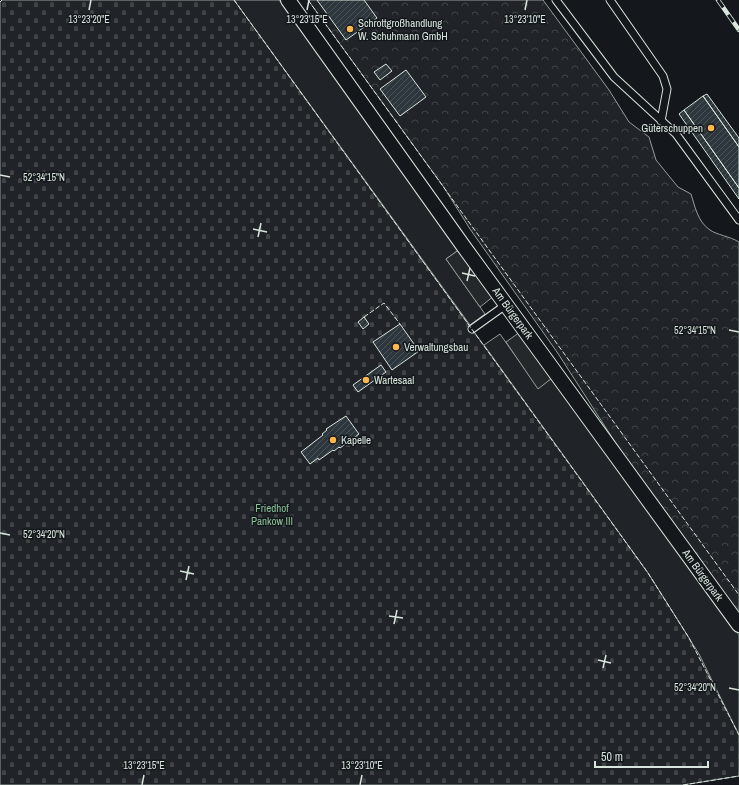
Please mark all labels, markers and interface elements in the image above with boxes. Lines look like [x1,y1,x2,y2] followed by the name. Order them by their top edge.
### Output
[68,13,110,26] text: 13°23'20"E
[286,13,328,26] text: 13°23'15"E
[504,13,546,26] text: 13°23'10"E
[358,16,448,43] place label: Schrottgroßhandlung W. Schuhmann GmbH
[345,24,355,34] marker: Schrottgroßhandlung W. Schuhmann GmbH
[641,121,703,135] place label: Güterschuppen
[706,123,716,133] marker: Güterschuppen
[23,171,65,184] text: 52°34'15"N
[489,284,537,342] street label: Am Bürgerpark
[674,324,716,337] text: 52°34'15"N
[404,340,468,354] place label: Verwaltungsbau
[391,342,401,352] marker: Verwaltungsbau
[374,373,414,387] place label: Wartesaal
[361,375,371,385] marker: Wartesaal
[341,433,371,447] place label: Kapelle
[328,435,338,445] marker: Kapelle
[251,501,293,528] park label: Friedhof Pankow III
[23,528,65,541] text: 52°34'20"N
[679,546,727,604] street label: Am Bürgerpark
[674,681,716,694] text: 52°34'20"N
[595,743,708,769] scale bar
[601,749,623,765] text: 50 m
[123,759,165,772] text: 13°23'15"E
[341,759,383,772] text: 13°23'10"E

